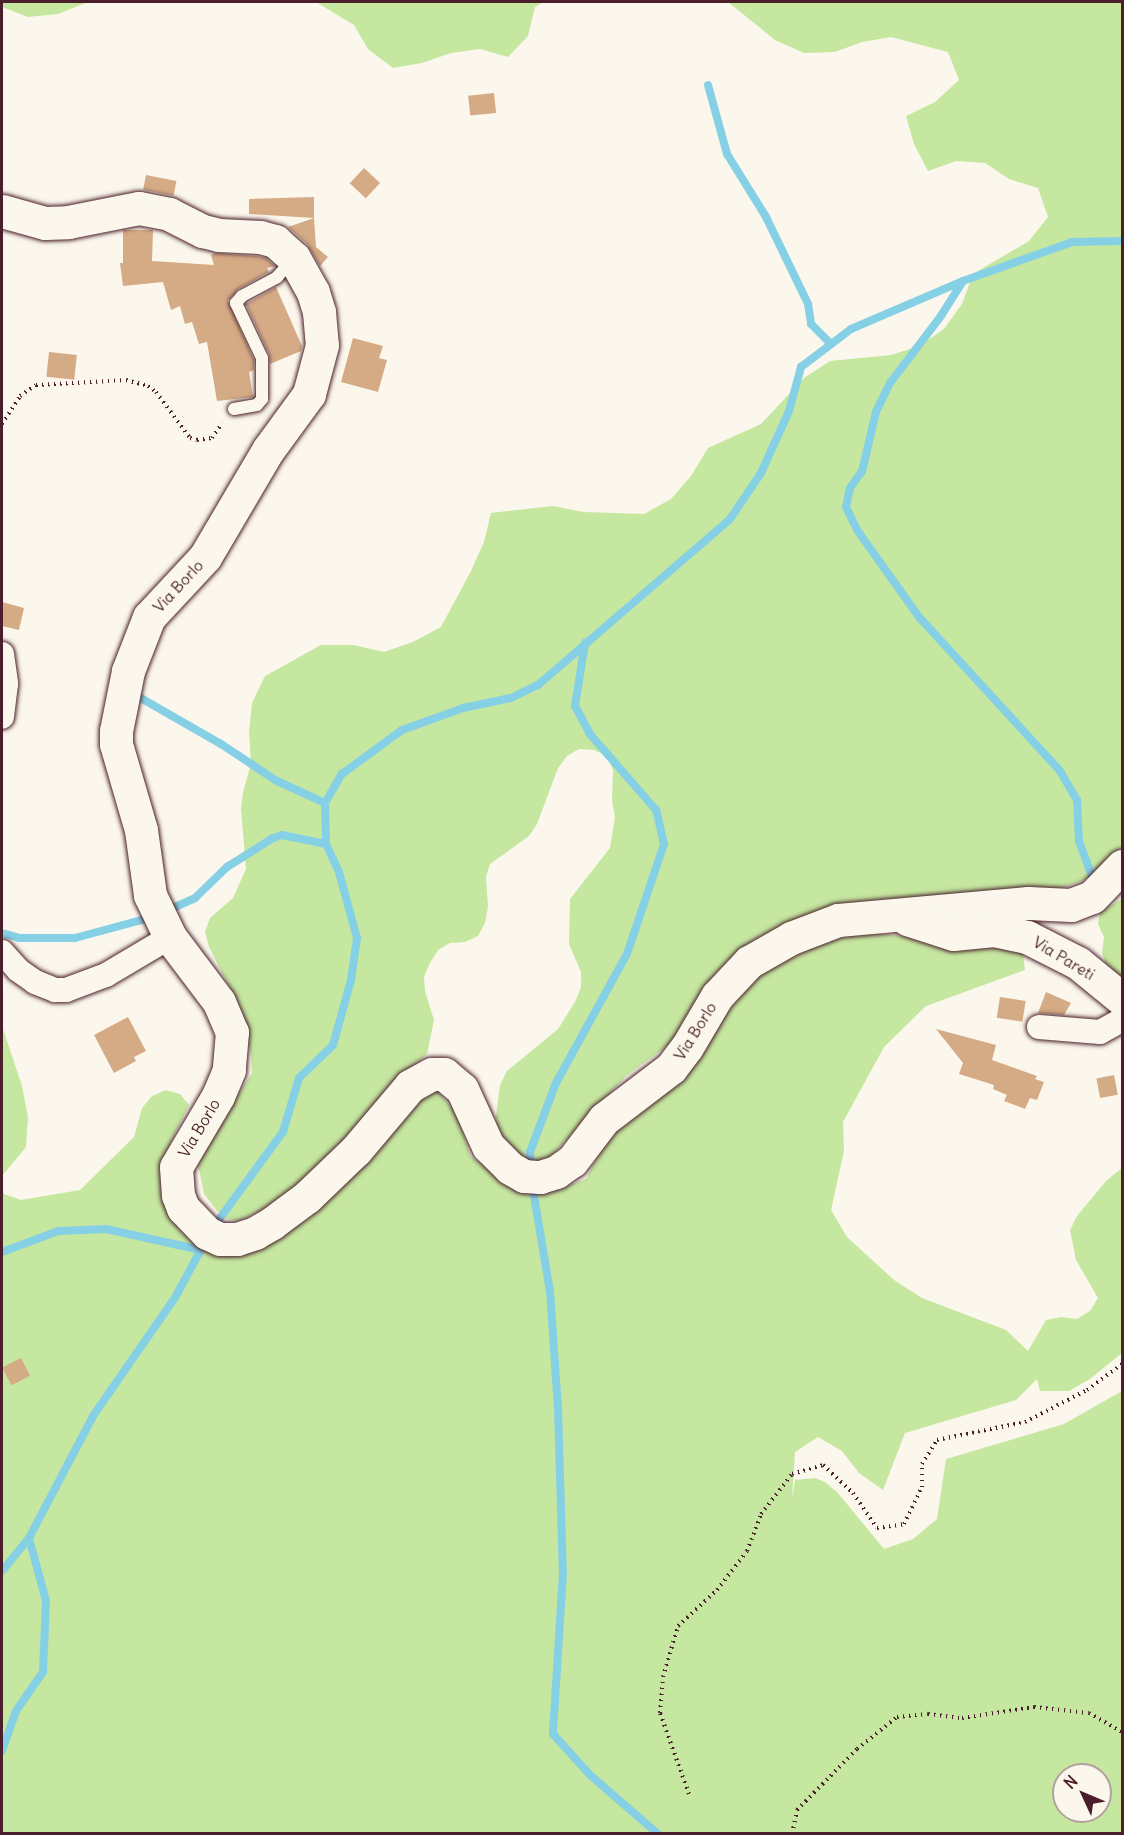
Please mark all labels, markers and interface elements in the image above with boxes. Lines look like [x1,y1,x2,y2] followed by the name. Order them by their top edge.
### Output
[149,556,207,616] street label: Via Borlo
[1030,932,1098,984] street label: Via Pareti
[670,998,720,1064] street label: Via Borlo
[174,1095,224,1161] street label: Via Borlo
[1052,1763,1112,1823] north arrow
[1059,1771,1082,1793] text: N

